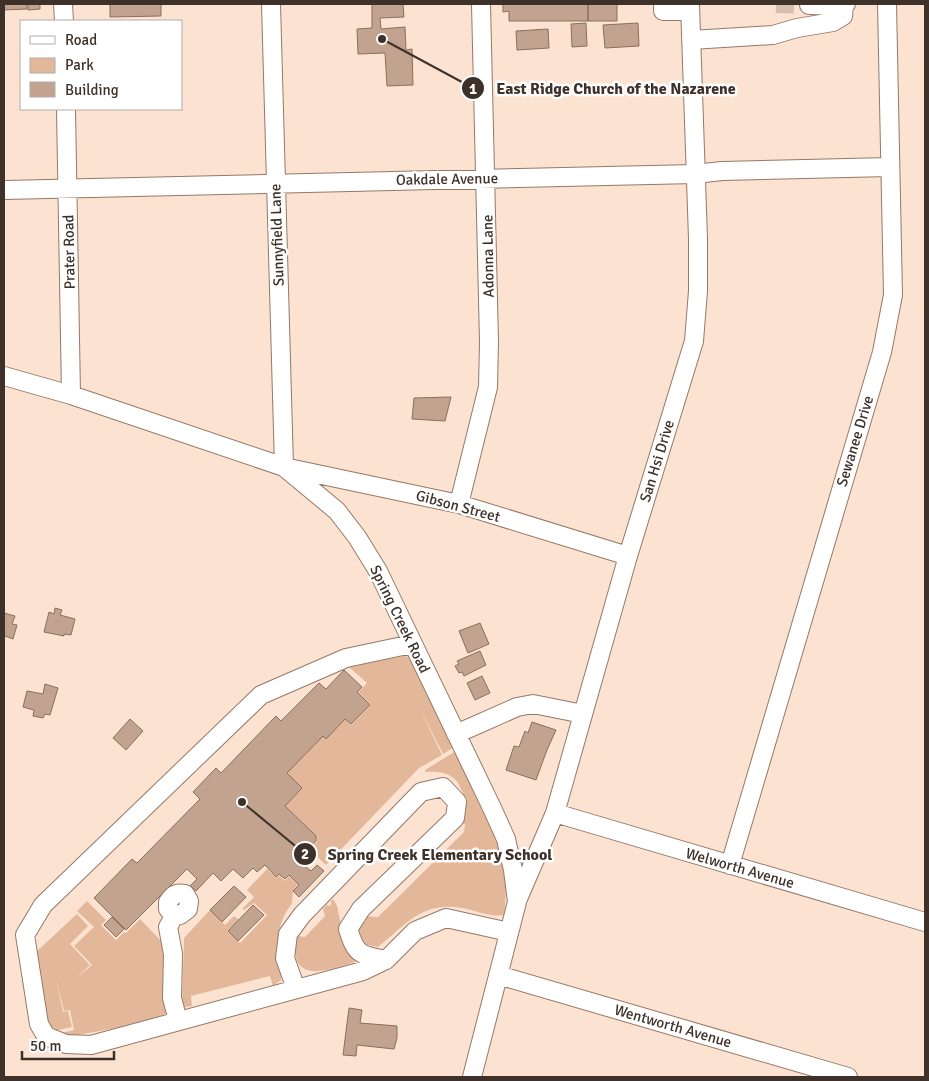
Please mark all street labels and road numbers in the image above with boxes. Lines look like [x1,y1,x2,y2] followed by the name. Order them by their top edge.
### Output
[396,169,498,189] street label: Oakdale Avenue
[266,183,288,287] street label: Sunnyfield Lane
[59,214,79,289] street label: Prater Road
[478,214,498,298] street label: Adonna Lane
[833,393,877,489] street label: Sewanee Drive
[636,418,678,504] street label: San Hsi Drive
[414,486,502,526] street label: Gibson Street
[366,562,434,676] street label: Spring Creek Road
[684,844,796,892] street label: Welworth Avenue
[612,1001,734,1051] street label: Wentworth Avenue

